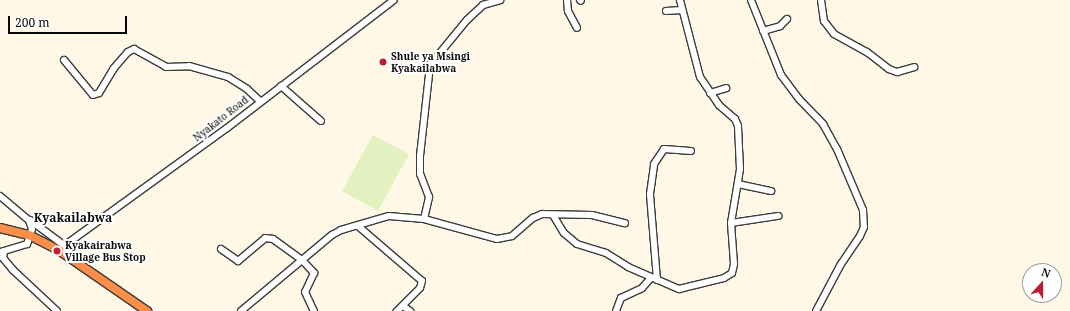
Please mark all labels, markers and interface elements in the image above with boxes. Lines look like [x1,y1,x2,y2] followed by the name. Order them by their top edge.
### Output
[10,8,129,34] scale bar
[15,14,50,31] text: 200 m
[391,50,470,74] place label: Shule ya Msingi Kyakailabwa
[378,57,388,67] marker: Shule ya Msingi Kyakailabwa
[191,94,251,144] street label: Nyakato Road
[34,211,112,225] district label: Kyakailabwa
[65,239,146,262] place label: Kyakairabwa Village Bus Stop
[52,246,62,256] marker: Kyakairabwa Village Bus Stop
[1022,263,1062,303] north arrow
[1039,264,1053,281] text: N

